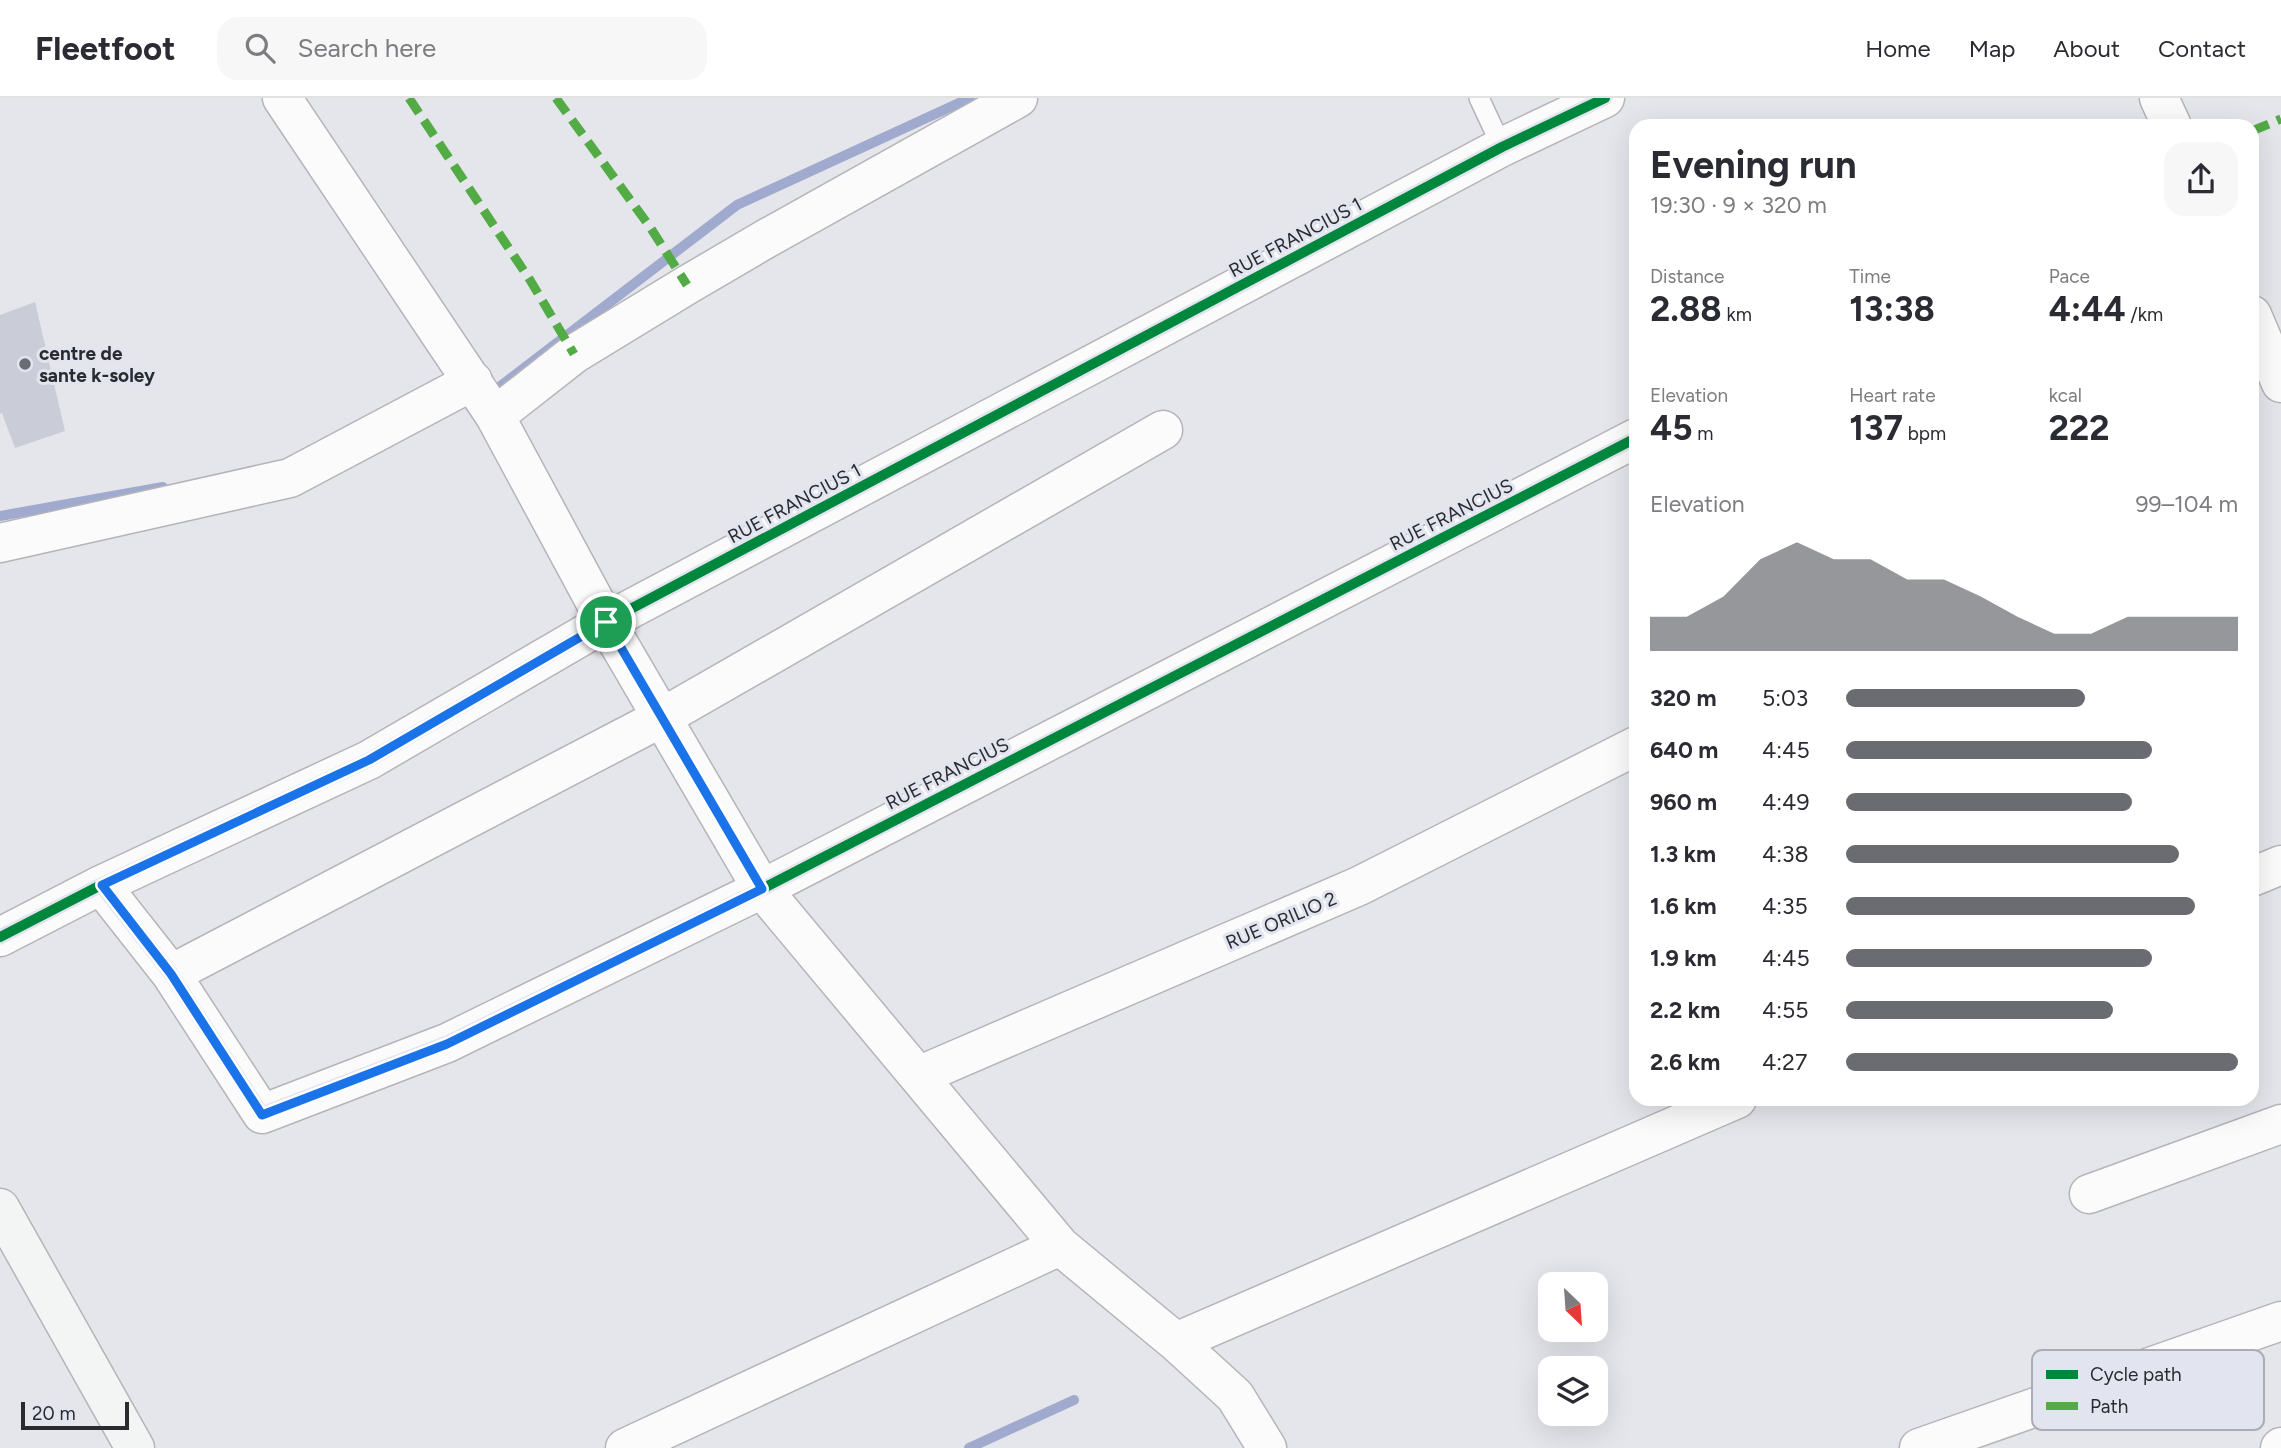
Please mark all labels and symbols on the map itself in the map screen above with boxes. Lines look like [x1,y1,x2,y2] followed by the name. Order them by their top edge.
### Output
[1225,193,1366,282] street label: RUE FRANCIUS 1
[39,342,155,387] place label: centre de sante k-soley
[17,356,33,372] marker: centre de sante k-soley
[724,459,865,548] street label: RUE FRANCIUS 1
[1386,474,1517,555] street label: RUE FRANCIUS
[576,592,636,652] pin
[882,733,1013,814] street label: RUE FRANCIUS
[1222,887,1340,954] street label: RUE ORILIO 2
[1538,1272,1608,1342] north arrow
[2032,1350,2264,1430] legend
[2090,1363,2182,1386] text: Cycle path
[2090,1395,2128,1418] text: Path
[21,1399,130,1431] scale bar

